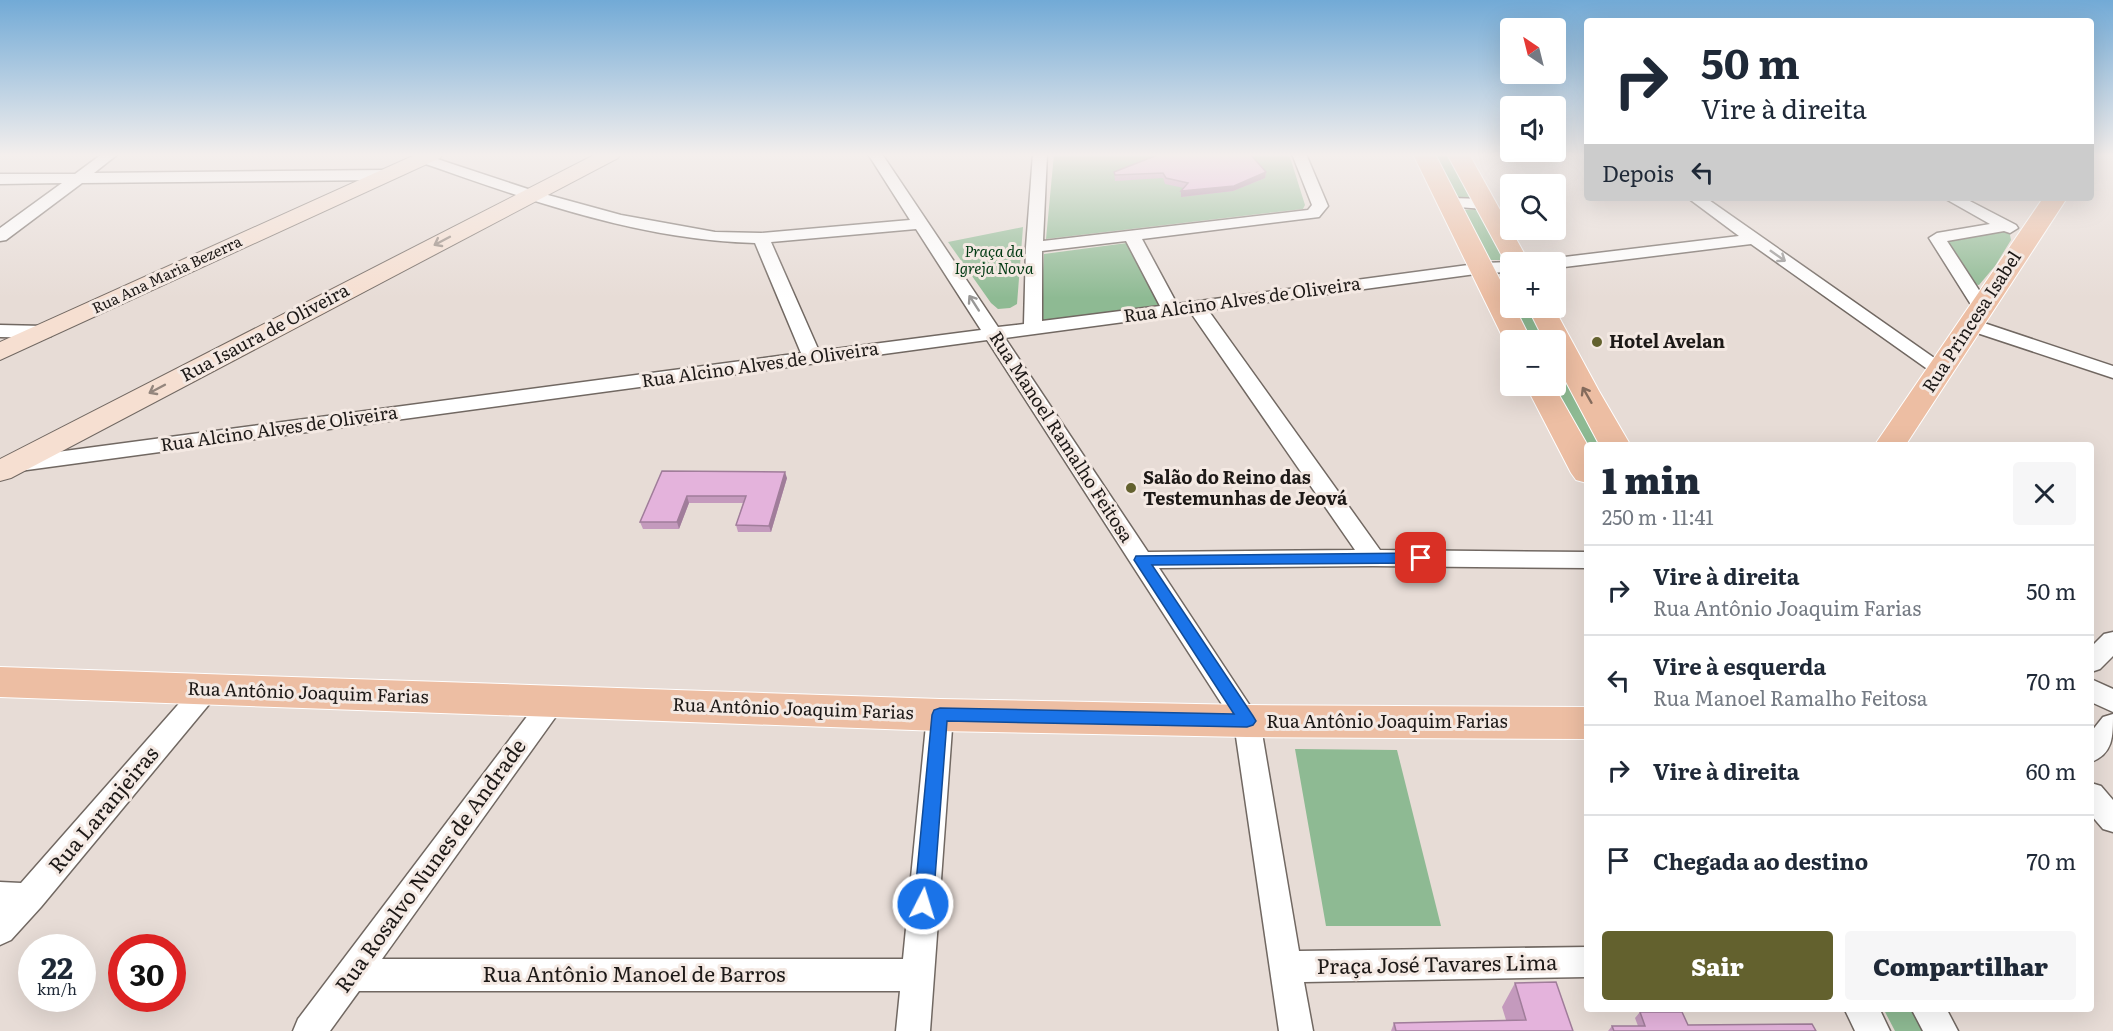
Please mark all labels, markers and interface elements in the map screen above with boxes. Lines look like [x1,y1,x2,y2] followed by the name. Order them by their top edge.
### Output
[1500,18,1566,84] north arrow
[1500,18,1566,396] map controls
[1701,30,1800,92] text: 50 m
[1602,42,1680,120] icon: right
[1701,87,1867,127] text: Vire à direita
[1500,96,1566,162] button: sound
[1602,156,1674,189] text: Depois
[1686,156,1719,189] icon: left
[1500,174,1566,240] button: search
[88,228,246,319] street label: Rua Ana Maria Bezerra
[434,235,451,247] one-way arrow
[954,239,1034,279] park label: Praça da Igreja Nova
[1915,245,2027,397] street label: Rua Princesa Isabel
[1770,250,1786,262] one-way arrow
[1500,252,1566,318] button: +
[1121,268,1362,329] street label: Rua Alcino Alves de Oliveira
[175,276,354,388] street label: Rua Isaura de Oliveira
[967,295,979,312] one-way arrow
[984,325,1141,547] street label: Rua Manoel Ramalho Feitosa
[1609,327,1725,354] place label: Hotel Avelan
[1500,330,1566,396] button: −
[639,333,880,394] street label: Rua Alcino Alves de Oliveira
[1590,335,1604,349] marker: Hotel Avelan
[149,383,166,395] one-way arrow
[1580,387,1592,404] one-way arrow
[158,397,399,458] street label: Rua Alcino Alves de Oliveira
[1602,452,1700,505] text: 1 min
[2013,462,2076,525] button: close
[1143,463,1348,511] place label: Salão do Reino das Testemunhas de Jeová
[1124,481,1138,495] marker: Salão do Reino das Testemunhas de Jeová
[1602,501,1714,531] text: 250 m · 11:41
[1395,532,1446,583] pin
[1404,541,1437,574] icon: arrive
[1653,559,1800,592] text: Vire à direita
[1602,574,1635,607] icon: right
[2026,574,2076,607] text: 50 m
[1653,592,1921,622] text: Rua Antônio Joaquim Farias
[1653,649,1826,682] text: Vire à esquerda
[1602,664,1635,697] icon: left
[2026,664,2076,697] text: 70 m
[187,674,429,709] street label: Rua Antônio Joaquim Farias
[1653,682,1928,712] text: Rua Manoel Ramalho Feitosa
[672,690,914,725] street label: Rua Antônio Joaquim Farias
[1266,707,1508,734] street label: Rua Antônio Joaquim Farias
[326,731,532,998] street label: Rua Rosalvo Nunes de Andrade
[40,738,164,879] street label: Rua Laranjeiras
[1602,754,1635,787] icon: right
[1653,754,1800,787] text: Vire à direita
[2026,754,2076,787] text: 60 m
[1602,844,1635,877] icon: arrive
[1653,844,1868,877] text: Chegada ao destino
[2026,844,2076,877] text: 70 m
[891,872,955,936] position arrow
[1602,931,1833,1000] button: Sair
[1845,931,2076,1000] button: Compartilhar
[108,934,186,1012] speed limit sign: 30
[41,944,73,988] text: 22
[1316,945,1558,980] street label: Praça José Tavares Lima
[483,957,785,988] street label: Rua Antônio Manoel de Barros
[37,977,77,1000] text: km/h

